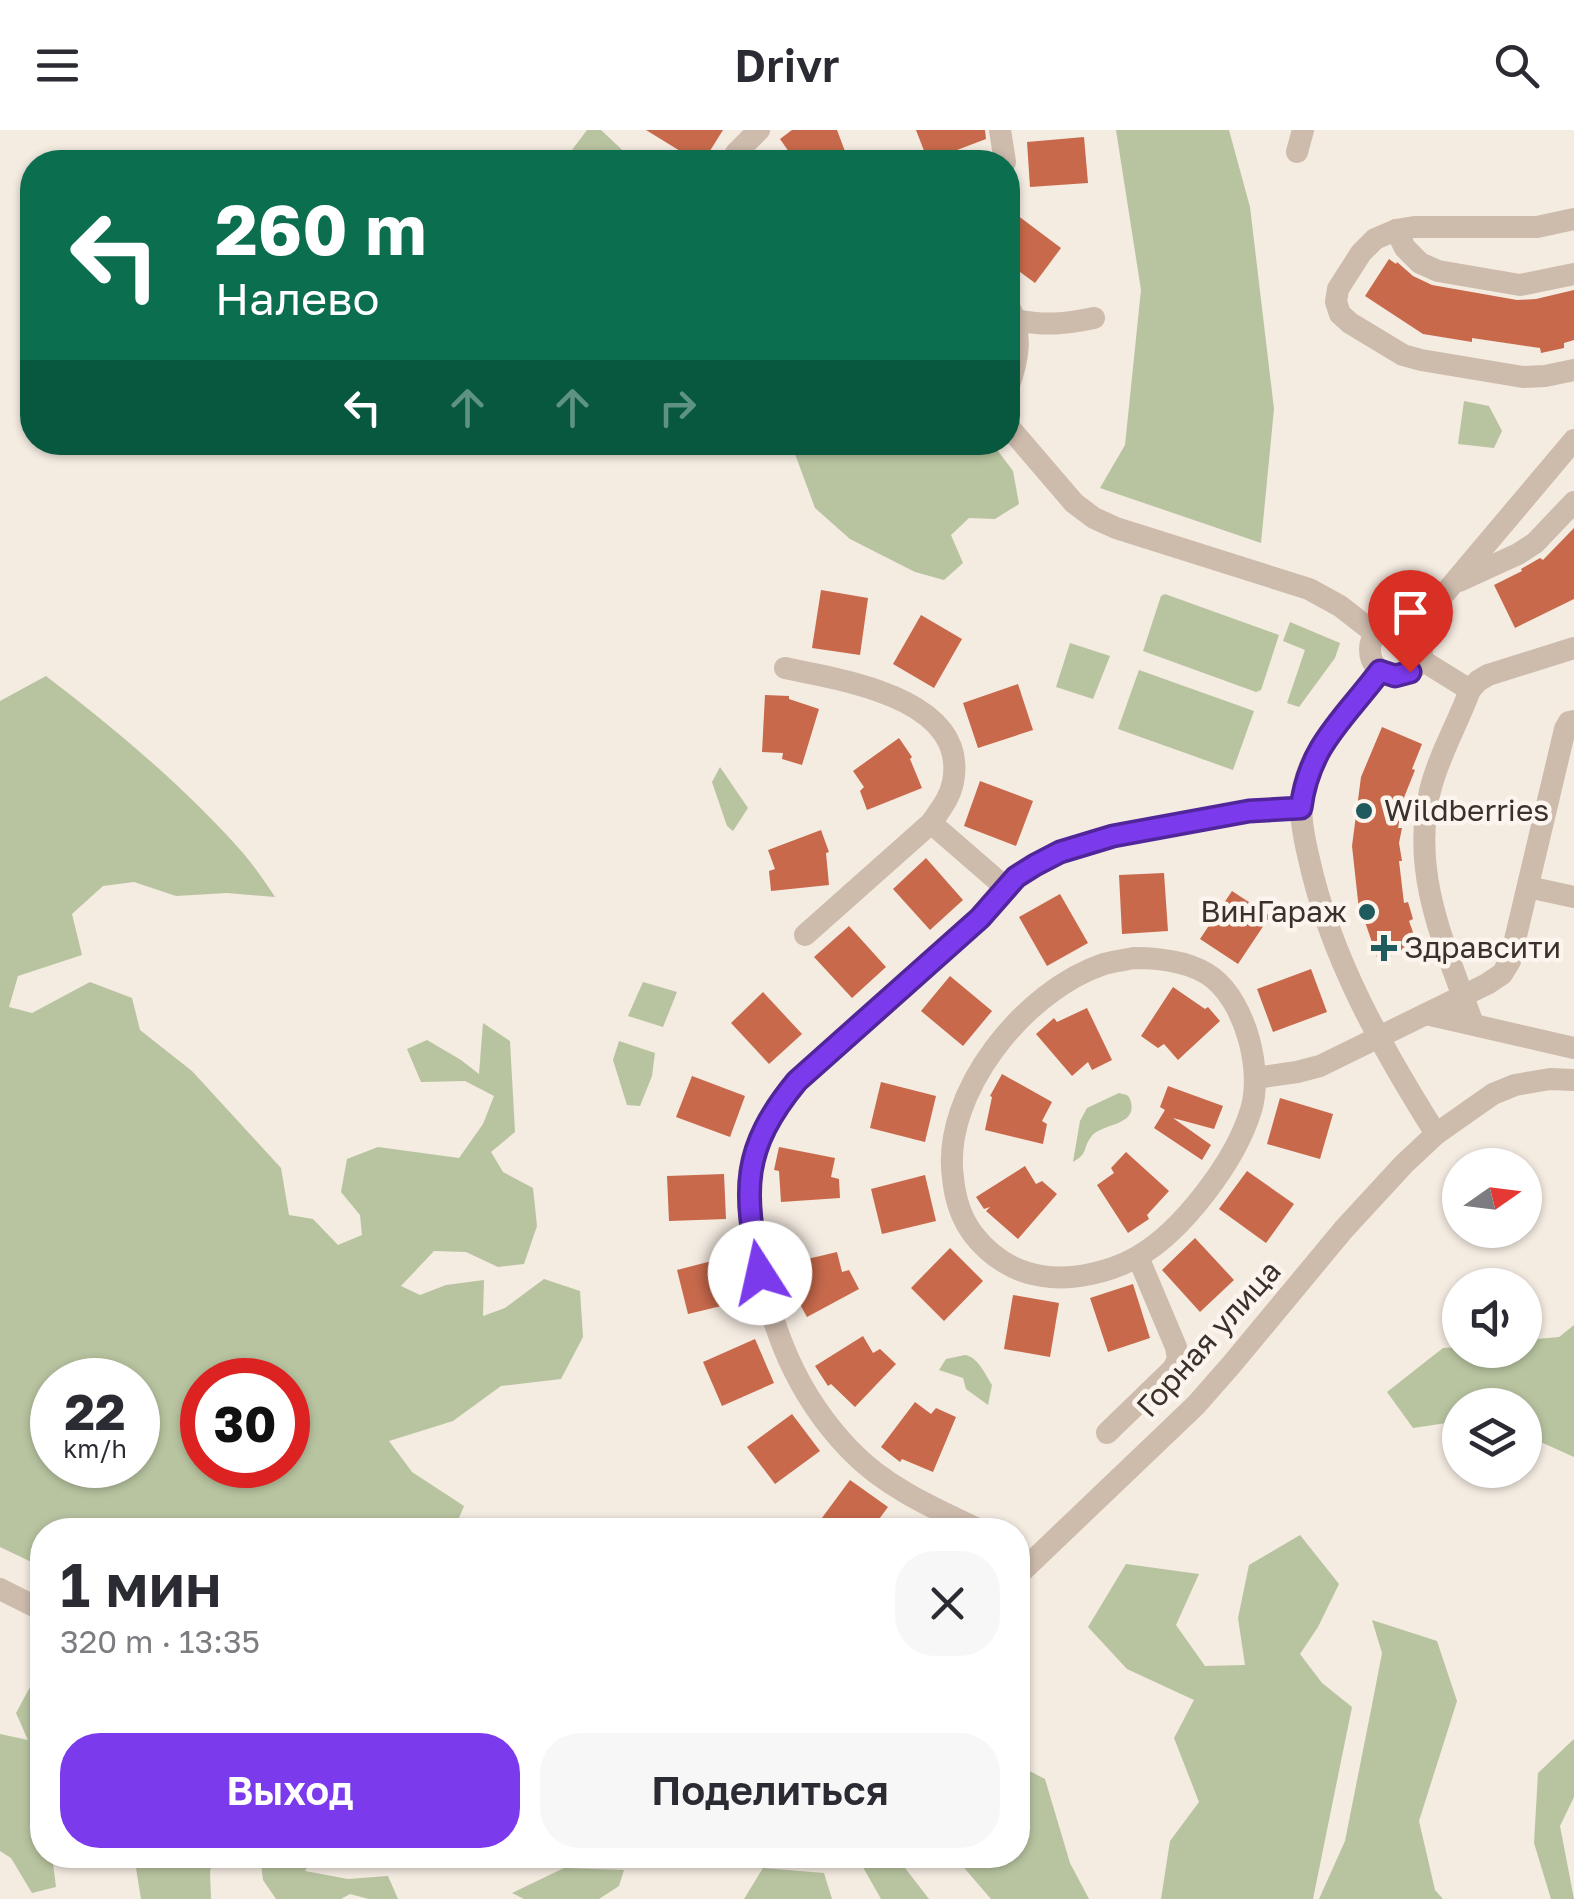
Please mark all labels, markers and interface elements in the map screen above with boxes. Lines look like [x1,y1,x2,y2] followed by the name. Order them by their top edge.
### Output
[30,38,85,93] icon: menu
[734,38,840,92] text: Drivr
[1489,38,1544,93] icon: search
[215,186,426,270] text: 260 m
[50,190,180,320] icon: left
[215,271,379,325] text: Налево
[335,380,390,435] icon: left
[440,380,495,435] icon: ahead
[545,380,600,435] icon: ahead
[650,380,705,435] icon: right
[1368,570,1453,673] pin
[1383,585,1438,640] icon: arrive
[1384,792,1549,828] place label: Wildberries
[1353,800,1375,822] marker: Wildberries
[1200,893,1347,929] place label: ВинГараж
[1356,901,1378,923] marker: ВинГараж
[1404,929,1561,965] place label: Здравсити
[1373,937,1395,959] marker: Здравсити
[1442,1148,1542,1248] north arrow
[1442,1148,1542,1488] map controls
[708,1221,812,1325] position arrow
[1129,1253,1288,1424] street label: Горная улица
[1442,1268,1542,1368] button: sound
[180,1358,310,1488] speed limit sign: 30
[64,1381,125,1441] text: 22
[1442,1388,1542,1488] button: layers
[63,1433,127,1464] text: km/h
[60,1548,222,1620] text: 1 мин
[895,1551,1000,1656] button: close
[60,1622,260,1660] text: 320 m · 13:35
[60,1733,520,1848] button: Выход
[540,1733,1000,1848] button: Поделиться

